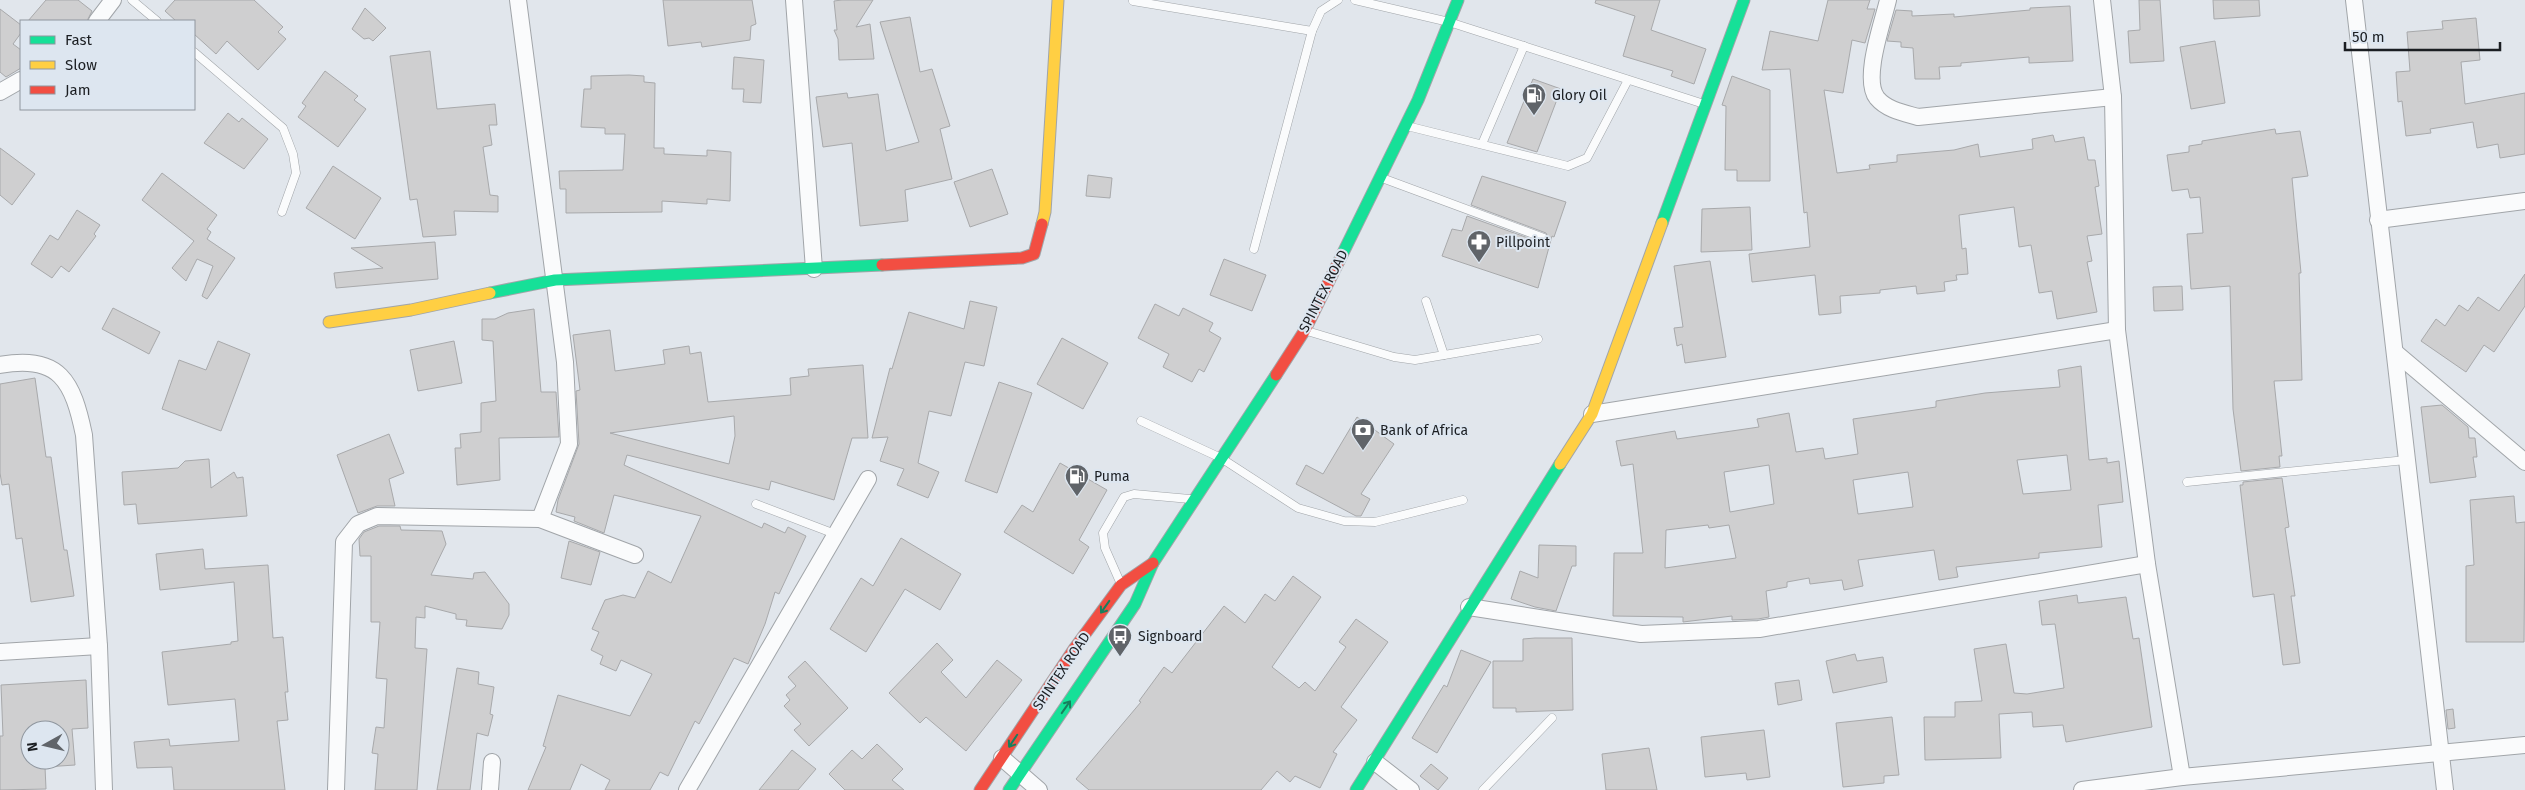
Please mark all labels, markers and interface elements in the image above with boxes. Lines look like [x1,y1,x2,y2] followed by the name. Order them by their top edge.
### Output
[20,20,195,110] legend
[2345,20,2500,52] scale bar
[2352,28,2385,46] text: 50 m
[65,31,92,49] text: Fast
[65,56,97,74] text: Slow
[65,81,91,99] text: Jam
[1521,82,1547,116] fuel station icon: Glory Oil
[1552,87,1607,104] place label: Glory Oil
[1466,229,1492,263] pharmacy icon: Pillpoint
[1496,234,1551,251] place label: Pillpoint
[1295,247,1352,335] street label: SPINTEX ROAD
[1350,417,1376,451] bank icon: Bank of Africa
[1380,422,1468,439] place label: Bank of Africa
[1064,463,1090,497] fuel station icon: Puma
[1094,468,1130,485] place label: Puma
[1100,600,1110,614] one-way arrow
[1107,623,1133,657] bus stop icon: Signboard
[1138,628,1202,645] place label: Signboard
[1029,629,1094,714] street label: SPINTEX ROAD
[1061,700,1071,714] one-way arrow
[20,720,70,770] north arrow
[1008,734,1018,748] one-way arrow
[24,741,42,753] text: N

